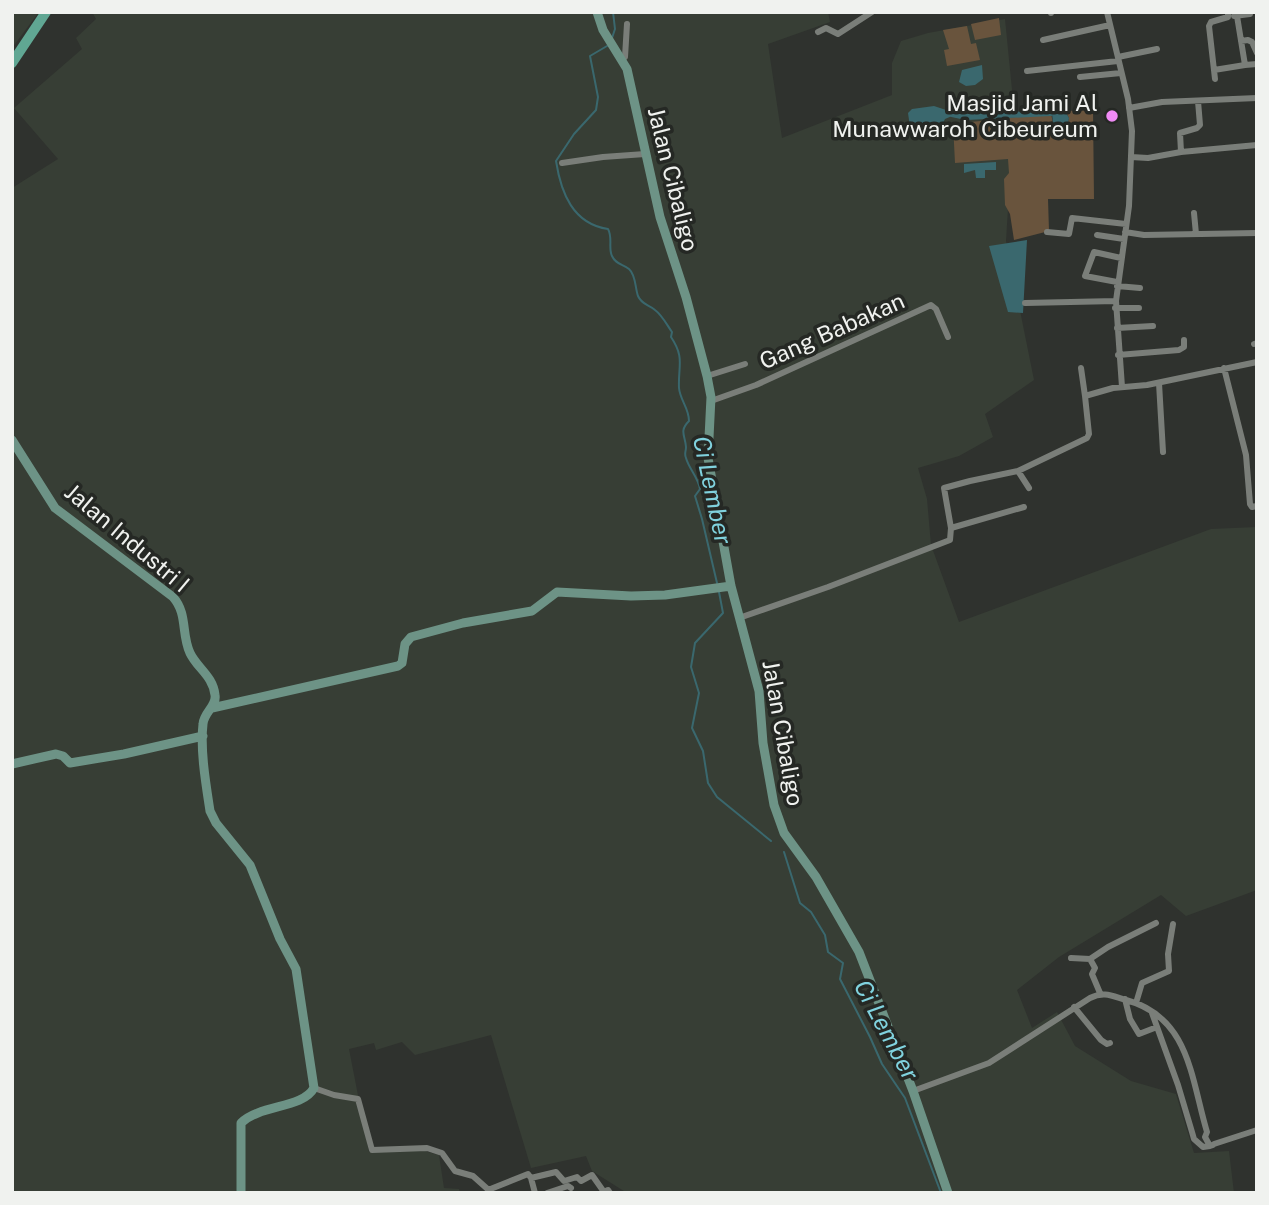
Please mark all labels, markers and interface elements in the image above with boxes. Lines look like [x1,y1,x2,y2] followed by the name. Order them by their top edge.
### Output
[832,89,1098,142] place label: Masjid Jami Al Munawwaroh Cibeureum
[643,104,704,254] street label: Jalan Cibaligo
[1104,108,1120,124] marker: Masjid Jami Al Munawwaroh Cibeureum
[755,287,908,375] street label: Gang Babakan
[688,433,738,547] water label: Ci Lember
[60,478,195,597] street label: Jalan Industri I
[757,658,810,808] street label: Jalan Cibaligo
[849,975,925,1085] water label: Ci Lember

